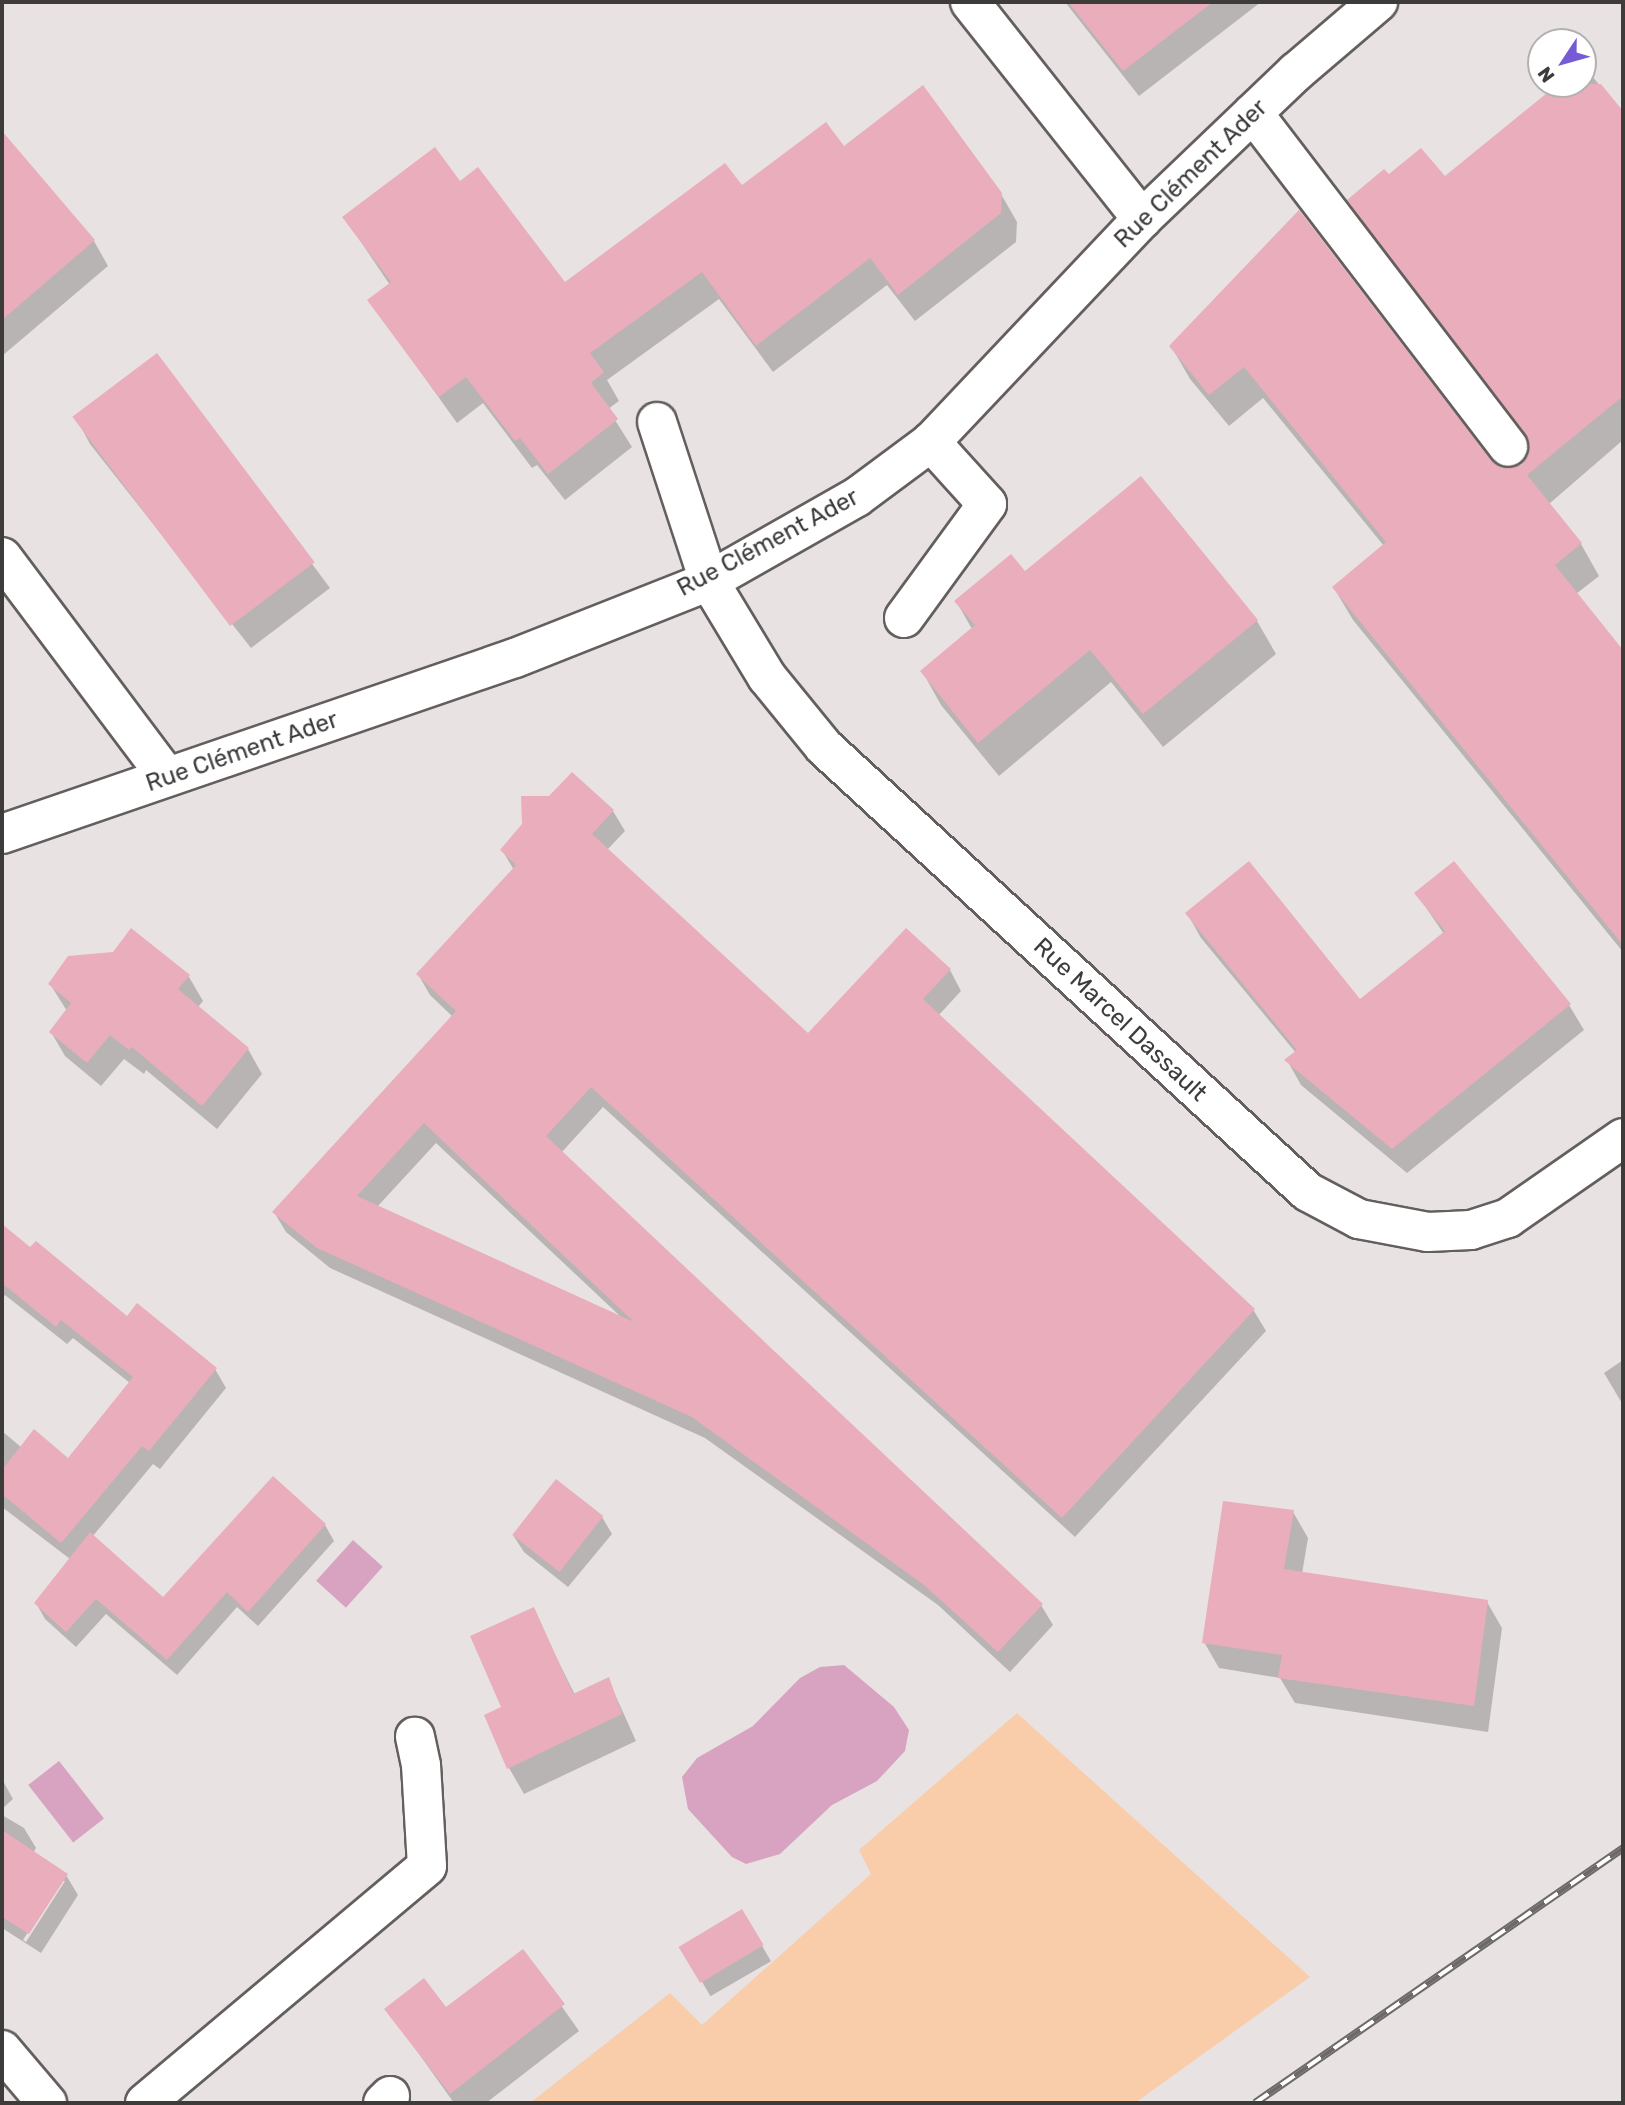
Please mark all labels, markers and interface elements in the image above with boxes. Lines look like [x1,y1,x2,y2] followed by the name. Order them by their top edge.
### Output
[1527,28,1597,98] north arrow
[1533,62,1560,87] text: N
[1108,94,1274,254] street label: Rue Clément Ader
[672,483,864,603] street label: Rue Clément Ader
[142,706,342,798] street label: Rue Clément Ader
[1027,932,1213,1108] street label: Rue Marcel Dassault

